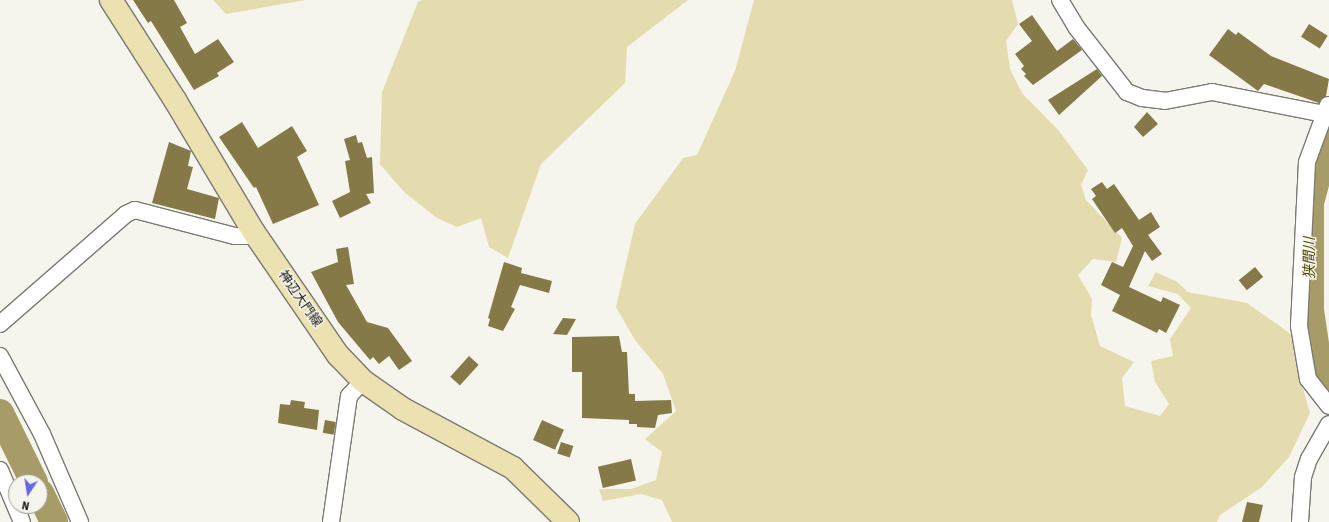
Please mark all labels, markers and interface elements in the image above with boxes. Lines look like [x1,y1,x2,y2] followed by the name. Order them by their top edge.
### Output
[1302,237,1318,279] water label: 狭間川
[275,268,325,330] street label: 神辺大門線
[8,474,48,514] north arrow
[20,497,31,513] text: N

